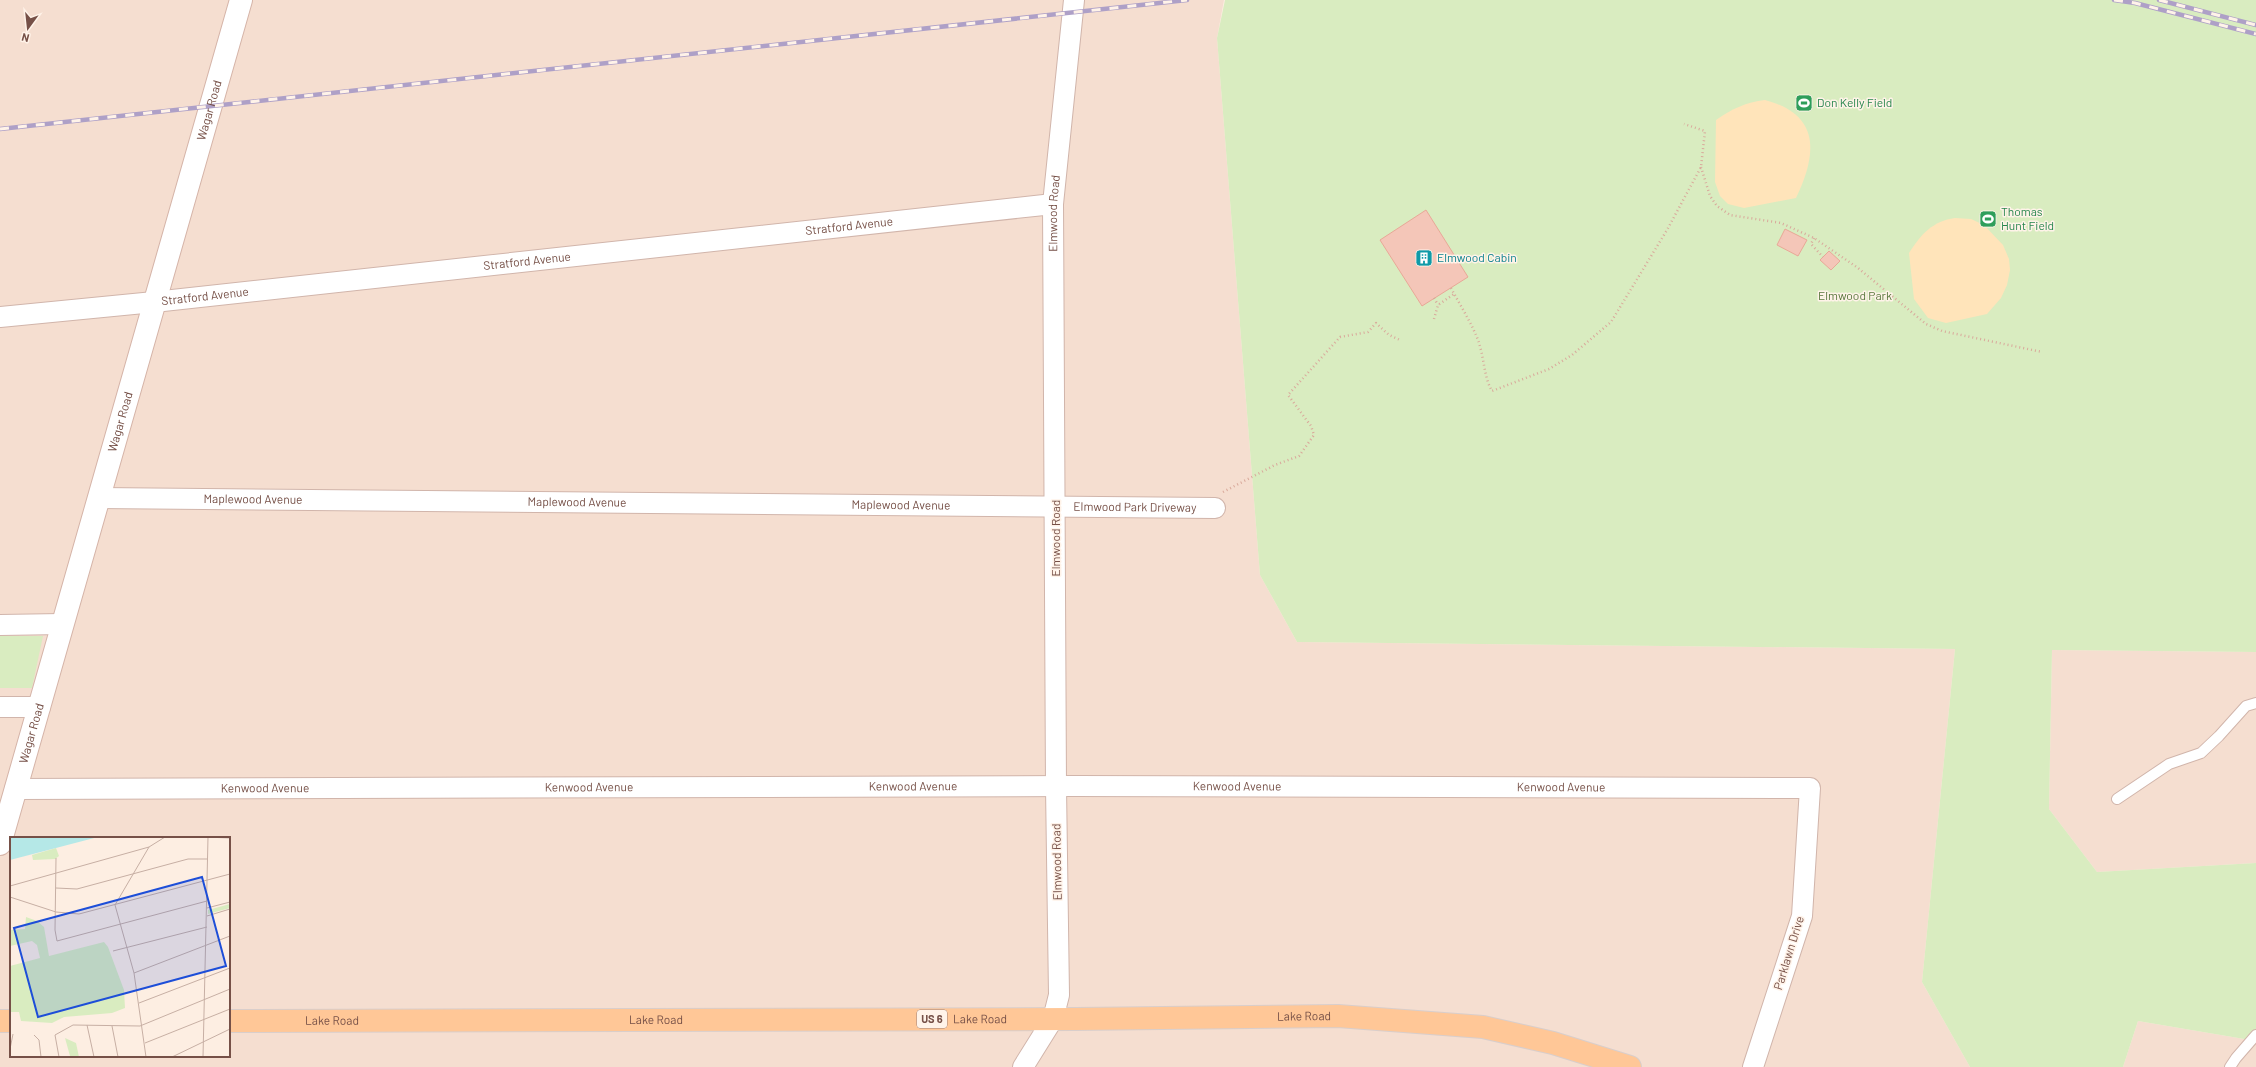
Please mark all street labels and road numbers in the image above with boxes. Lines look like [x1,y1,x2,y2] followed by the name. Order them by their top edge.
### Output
[193,78,224,142] street label: Wagar Road
[1045,174,1062,252] street label: Elmwood Road
[805,214,894,237] street label: Stratford Avenue
[482,249,571,272] street label: Stratford Avenue
[160,284,249,307] street label: Stratford Avenue
[104,390,135,453] street label: Wagar Road
[203,491,303,506] street label: Maplewood Avenue
[527,494,627,509] street label: Maplewood Avenue
[851,497,951,512] street label: Maplewood Avenue
[1073,499,1197,514] street label: Elmwood Park Driveway
[1048,500,1062,576] street label: Elmwood Road
[15,701,46,765] street label: Wagar Road
[869,778,957,793] street label: Kenwood Avenue
[1193,778,1281,793] street label: Kenwood Avenue
[545,779,633,793] street label: Kenwood Avenue
[1517,779,1605,793] street label: Kenwood Avenue
[221,780,309,794] street label: Kenwood Avenue
[1048,823,1064,901] street label: Elmwood Road
[1770,914,1806,991] street label: Parklawn Drive
[1277,1008,1331,1023] street label: Lake Road
[917,1010,947,1028] road number: US 6
[953,1011,1007,1025] street label: Lake Road
[629,1012,683,1026] street label: Lake Road
[305,1013,359,1027] street label: Lake Road

